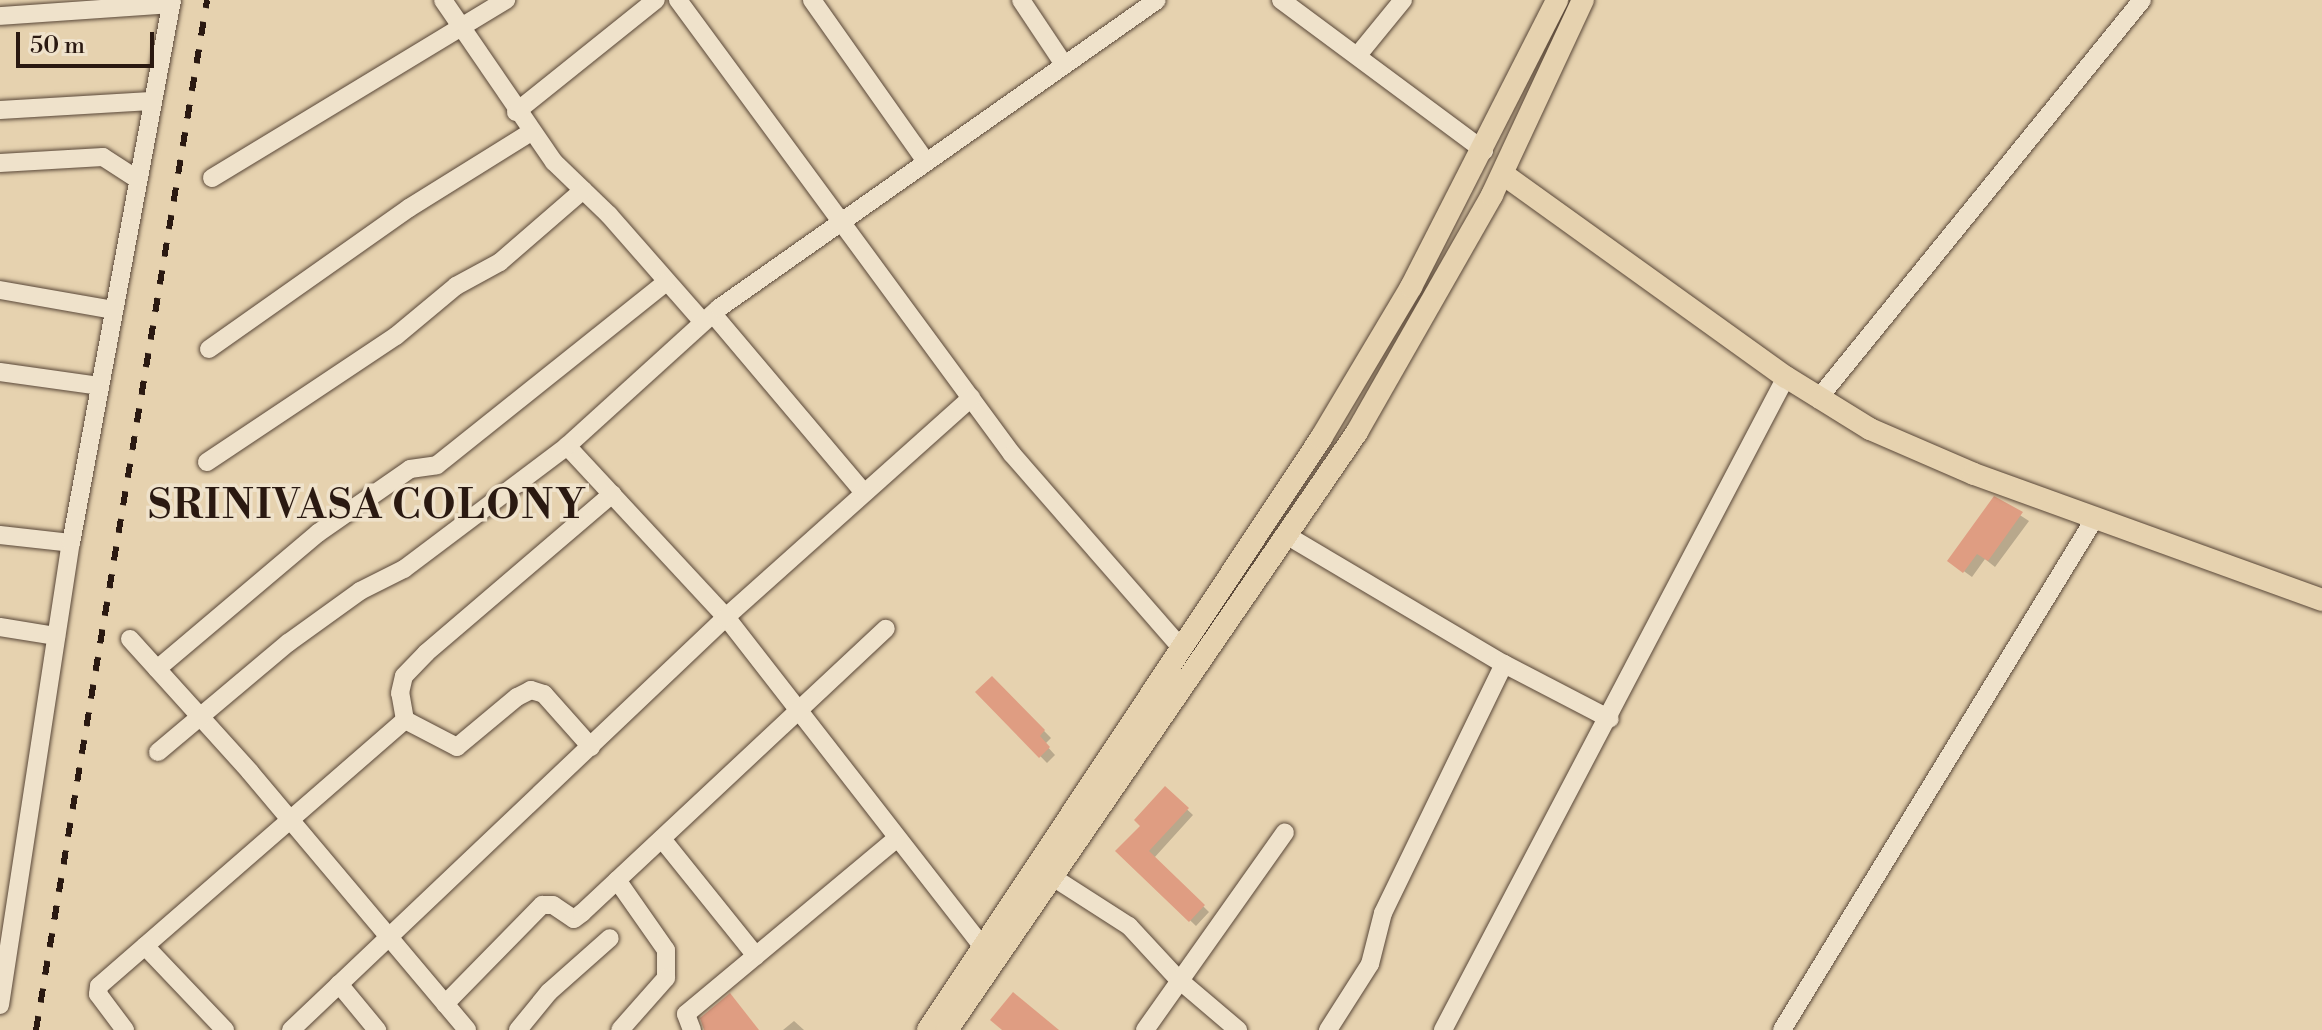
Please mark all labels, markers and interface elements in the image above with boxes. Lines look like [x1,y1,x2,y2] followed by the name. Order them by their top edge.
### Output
[20,16,158,66] scale bar
[30,31,85,61] text: 50 m
[148,482,588,530] district label: SRINIVASA COLONY

